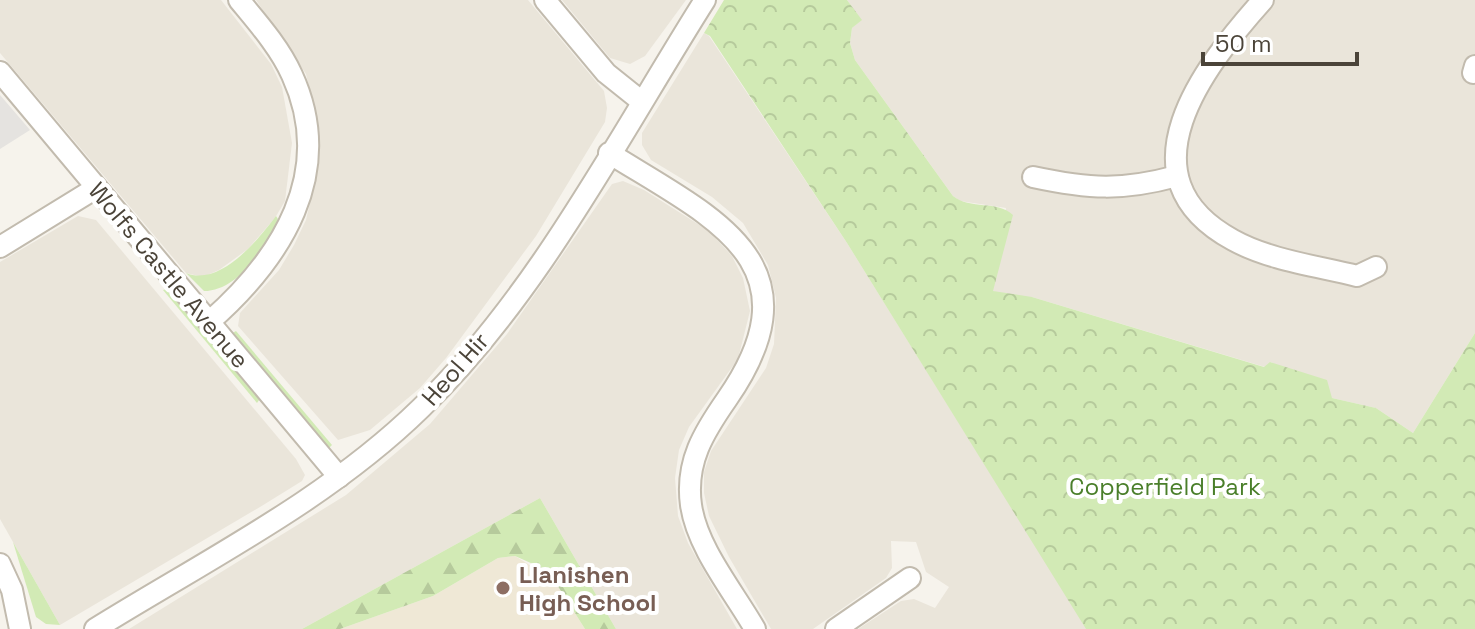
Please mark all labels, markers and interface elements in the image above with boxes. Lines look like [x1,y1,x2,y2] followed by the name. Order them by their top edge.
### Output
[1203,16,1357,66] scale bar
[1215,28,1272,59] text: 50 m
[82,175,256,375] street label: Wolfs Castle Avenue
[415,326,495,412] street label: Heol Hir
[1069,471,1261,502] park label: Copperfield Park
[519,559,656,618] place label: Llanishen High School
[494,579,512,597] marker: Llanishen High School

